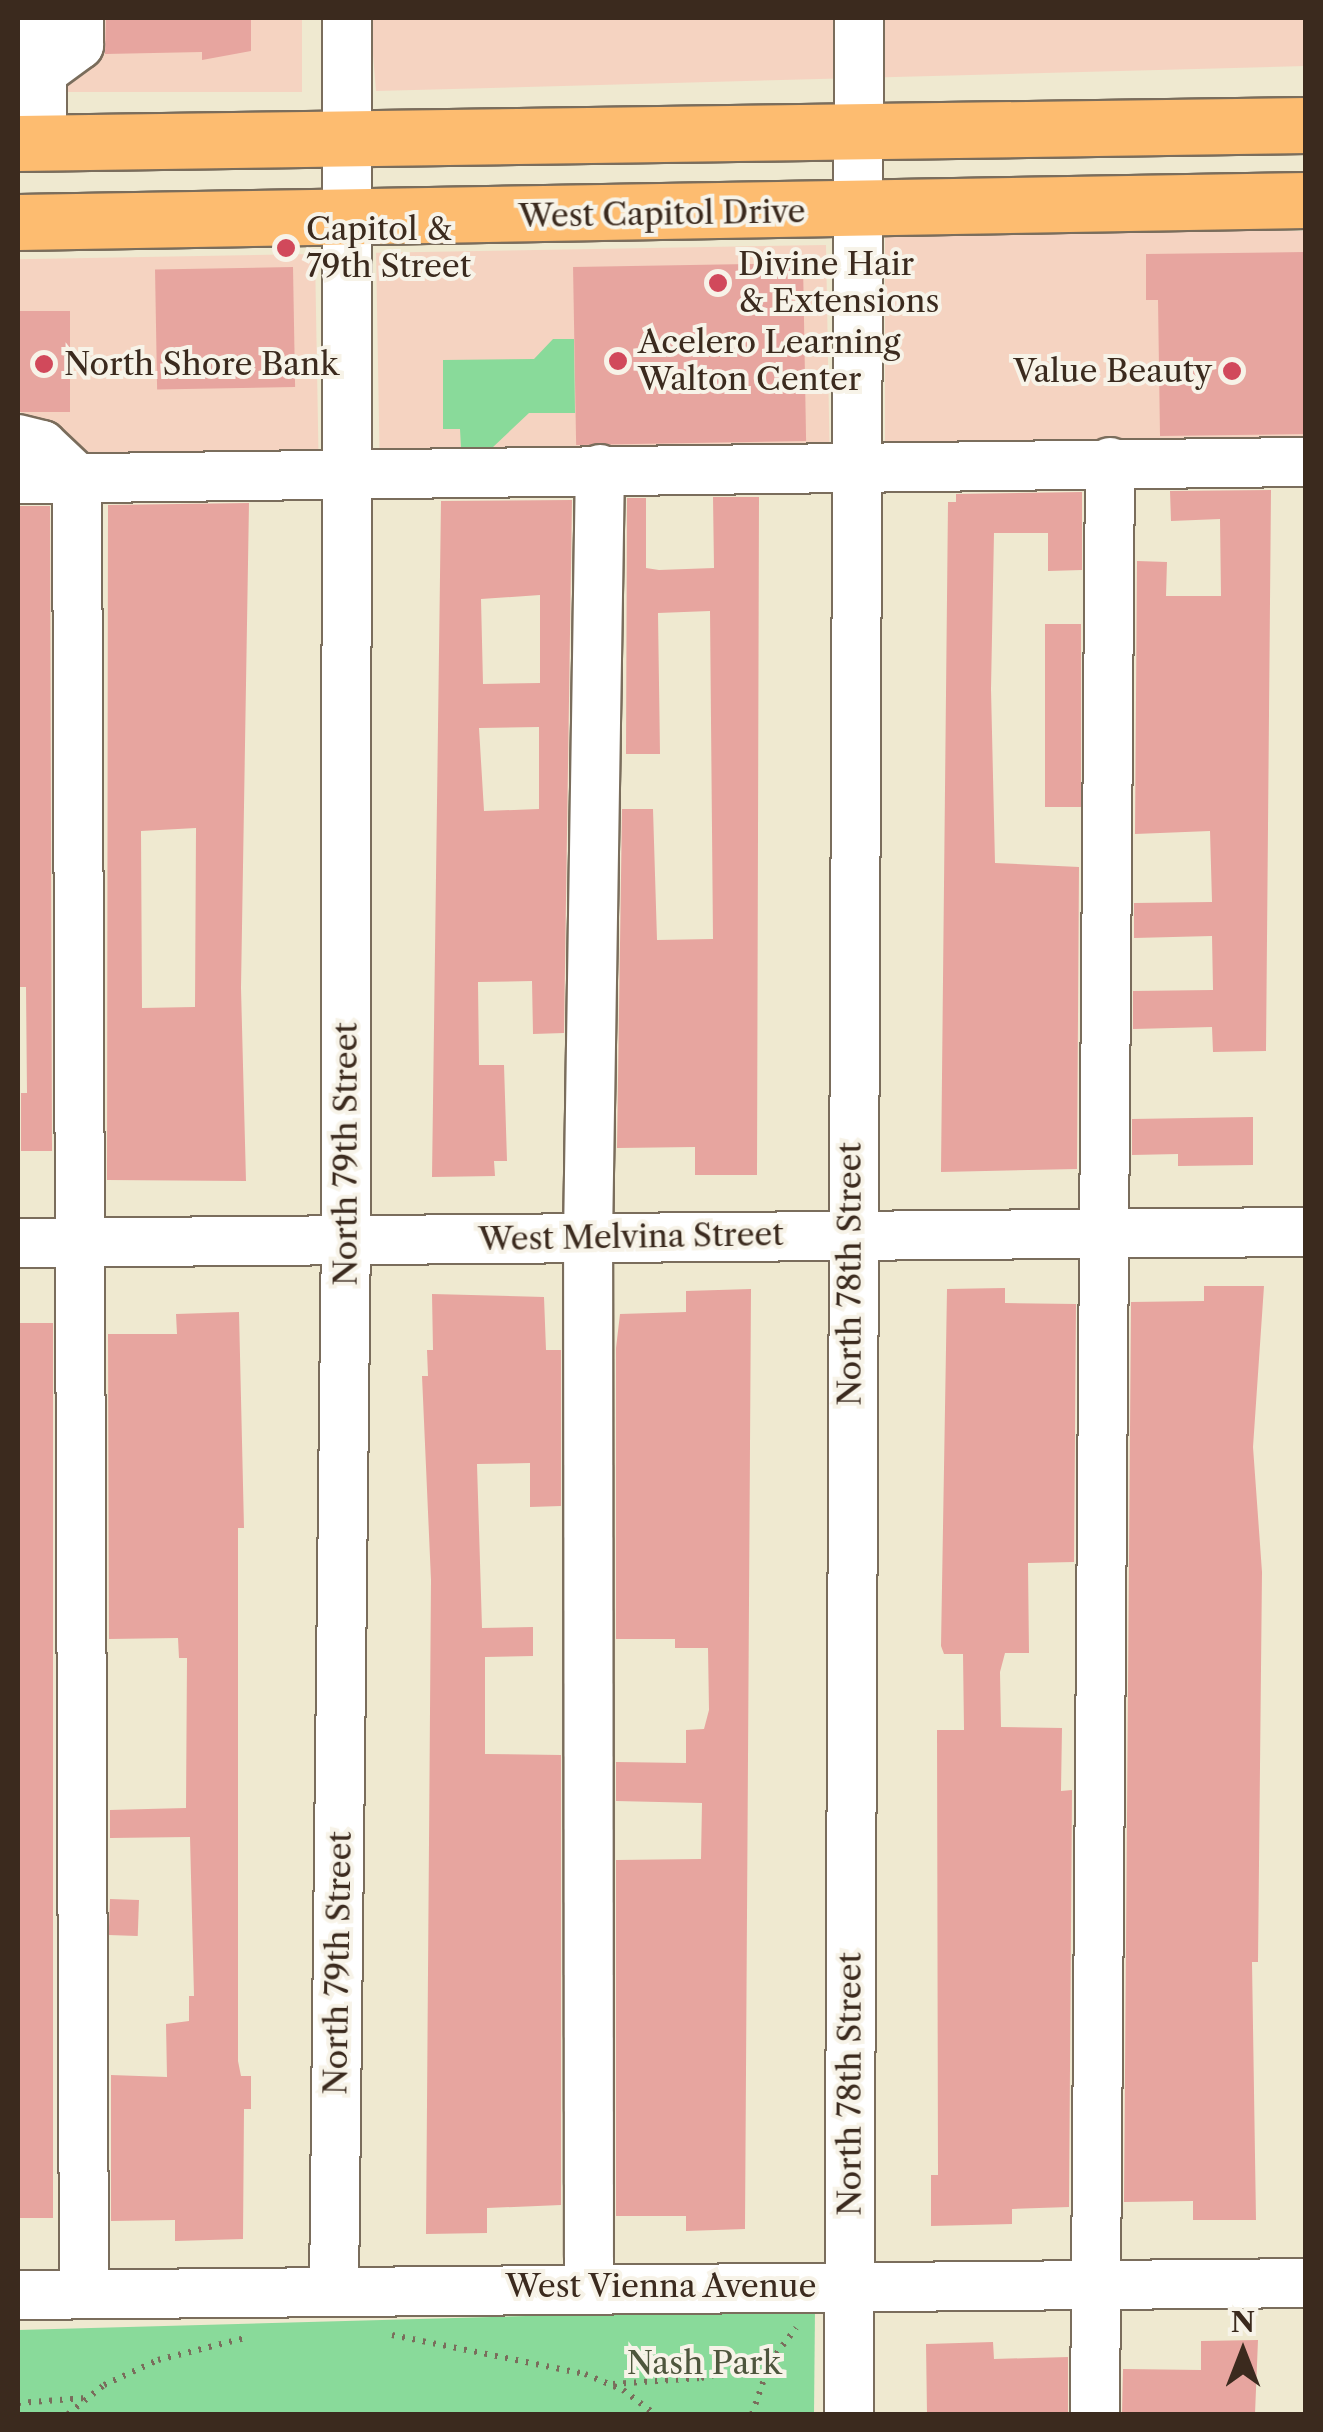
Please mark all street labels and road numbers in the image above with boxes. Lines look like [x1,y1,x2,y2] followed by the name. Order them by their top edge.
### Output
[518,192,806,236] street label: West Capitol Drive
[327,1022,365,1286] street label: North 79th Street
[831,1142,869,1406] street label: North 78th Street
[478,1215,784,1259] street label: West Melvina Street
[317,1831,359,2095] street label: North 79th Street
[831,1952,869,2216] street label: North 78th Street
[504,2267,818,2305] street label: West Vienna Avenue

